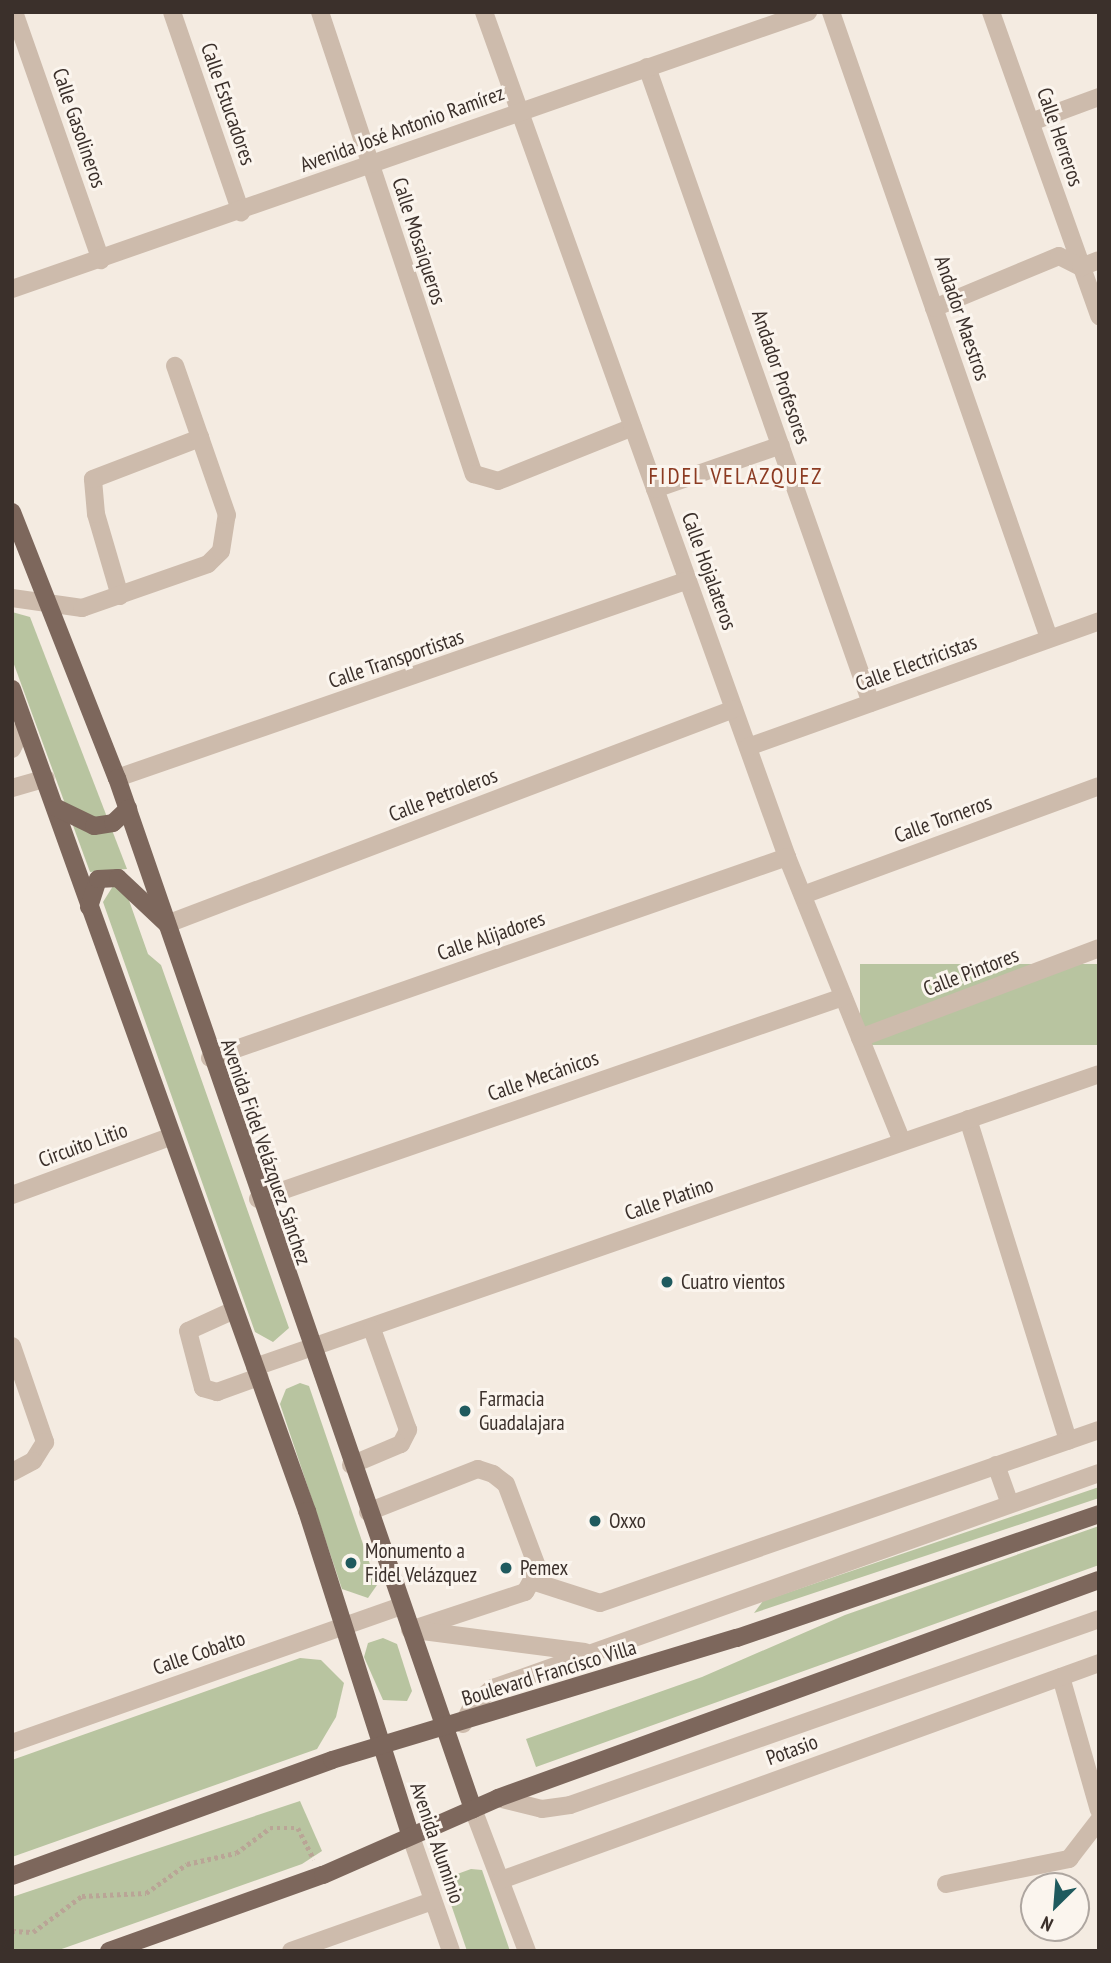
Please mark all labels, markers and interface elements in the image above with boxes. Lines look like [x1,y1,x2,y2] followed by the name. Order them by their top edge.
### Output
[195,40,261,168] street label: Calle Estucadores
[47,65,111,191] street label: Calle Gasolineros
[296,80,508,178] street label: Avenida José Antonio Ramírez
[1031,84,1089,190] street label: Calle Herreros
[387,174,451,308] street label: Calle Mosaiqueros
[929,252,995,384] street label: Andador Maestros
[746,307,816,447] street label: Andador Profesores
[650,462,822,490] district label: FIDEL VELAZQUEZ
[676,509,742,633] street label: Calle Hojalateros
[325,624,467,694] street label: Calle Transportistas
[852,629,980,697] street label: Calle Electricistas
[385,763,501,827] street label: Calle Petroleros
[891,790,995,848] street label: Calle Torneros
[434,906,548,966] street label: Calle Alijadores
[920,942,1022,1002] street label: Calle Pintores
[215,1035,317,1269] street label: Avenida Fidel Velázquez Sánchez
[484,1045,602,1107] street label: Calle Mecánicos
[35,1117,131,1173] street label: Circuito Litio
[621,1172,717,1226] street label: Calle Platino
[681,1269,785,1295] place label: Cuatro vientos
[659,1274,675,1290] marker: Cuatro vientos
[479,1386,565,1436] place label: Farmacia Guadalajara
[457,1403,473,1419] marker: Farmacia Guadalajara
[609,1508,646,1534] place label: Oxxo
[587,1513,603,1529] marker: Oxxo
[365,1538,478,1588] place label: Monumento a Fidel Velázquez
[343,1555,359,1571] marker: Monumento a Fidel Velázquez
[520,1555,568,1581] place label: Pemex
[498,1560,514,1576] marker: Pemex
[150,1625,248,1681] street label: Calle Cobalto
[459,1634,639,1712] street label: Boulevard Francisco Villa
[763,1729,821,1771] street label: Potasio
[404,1779,470,1907] street label: Avenida Aluminio
[1020,1872,1090,1942] north arrow
[1037,1911,1057,1937] text: N

